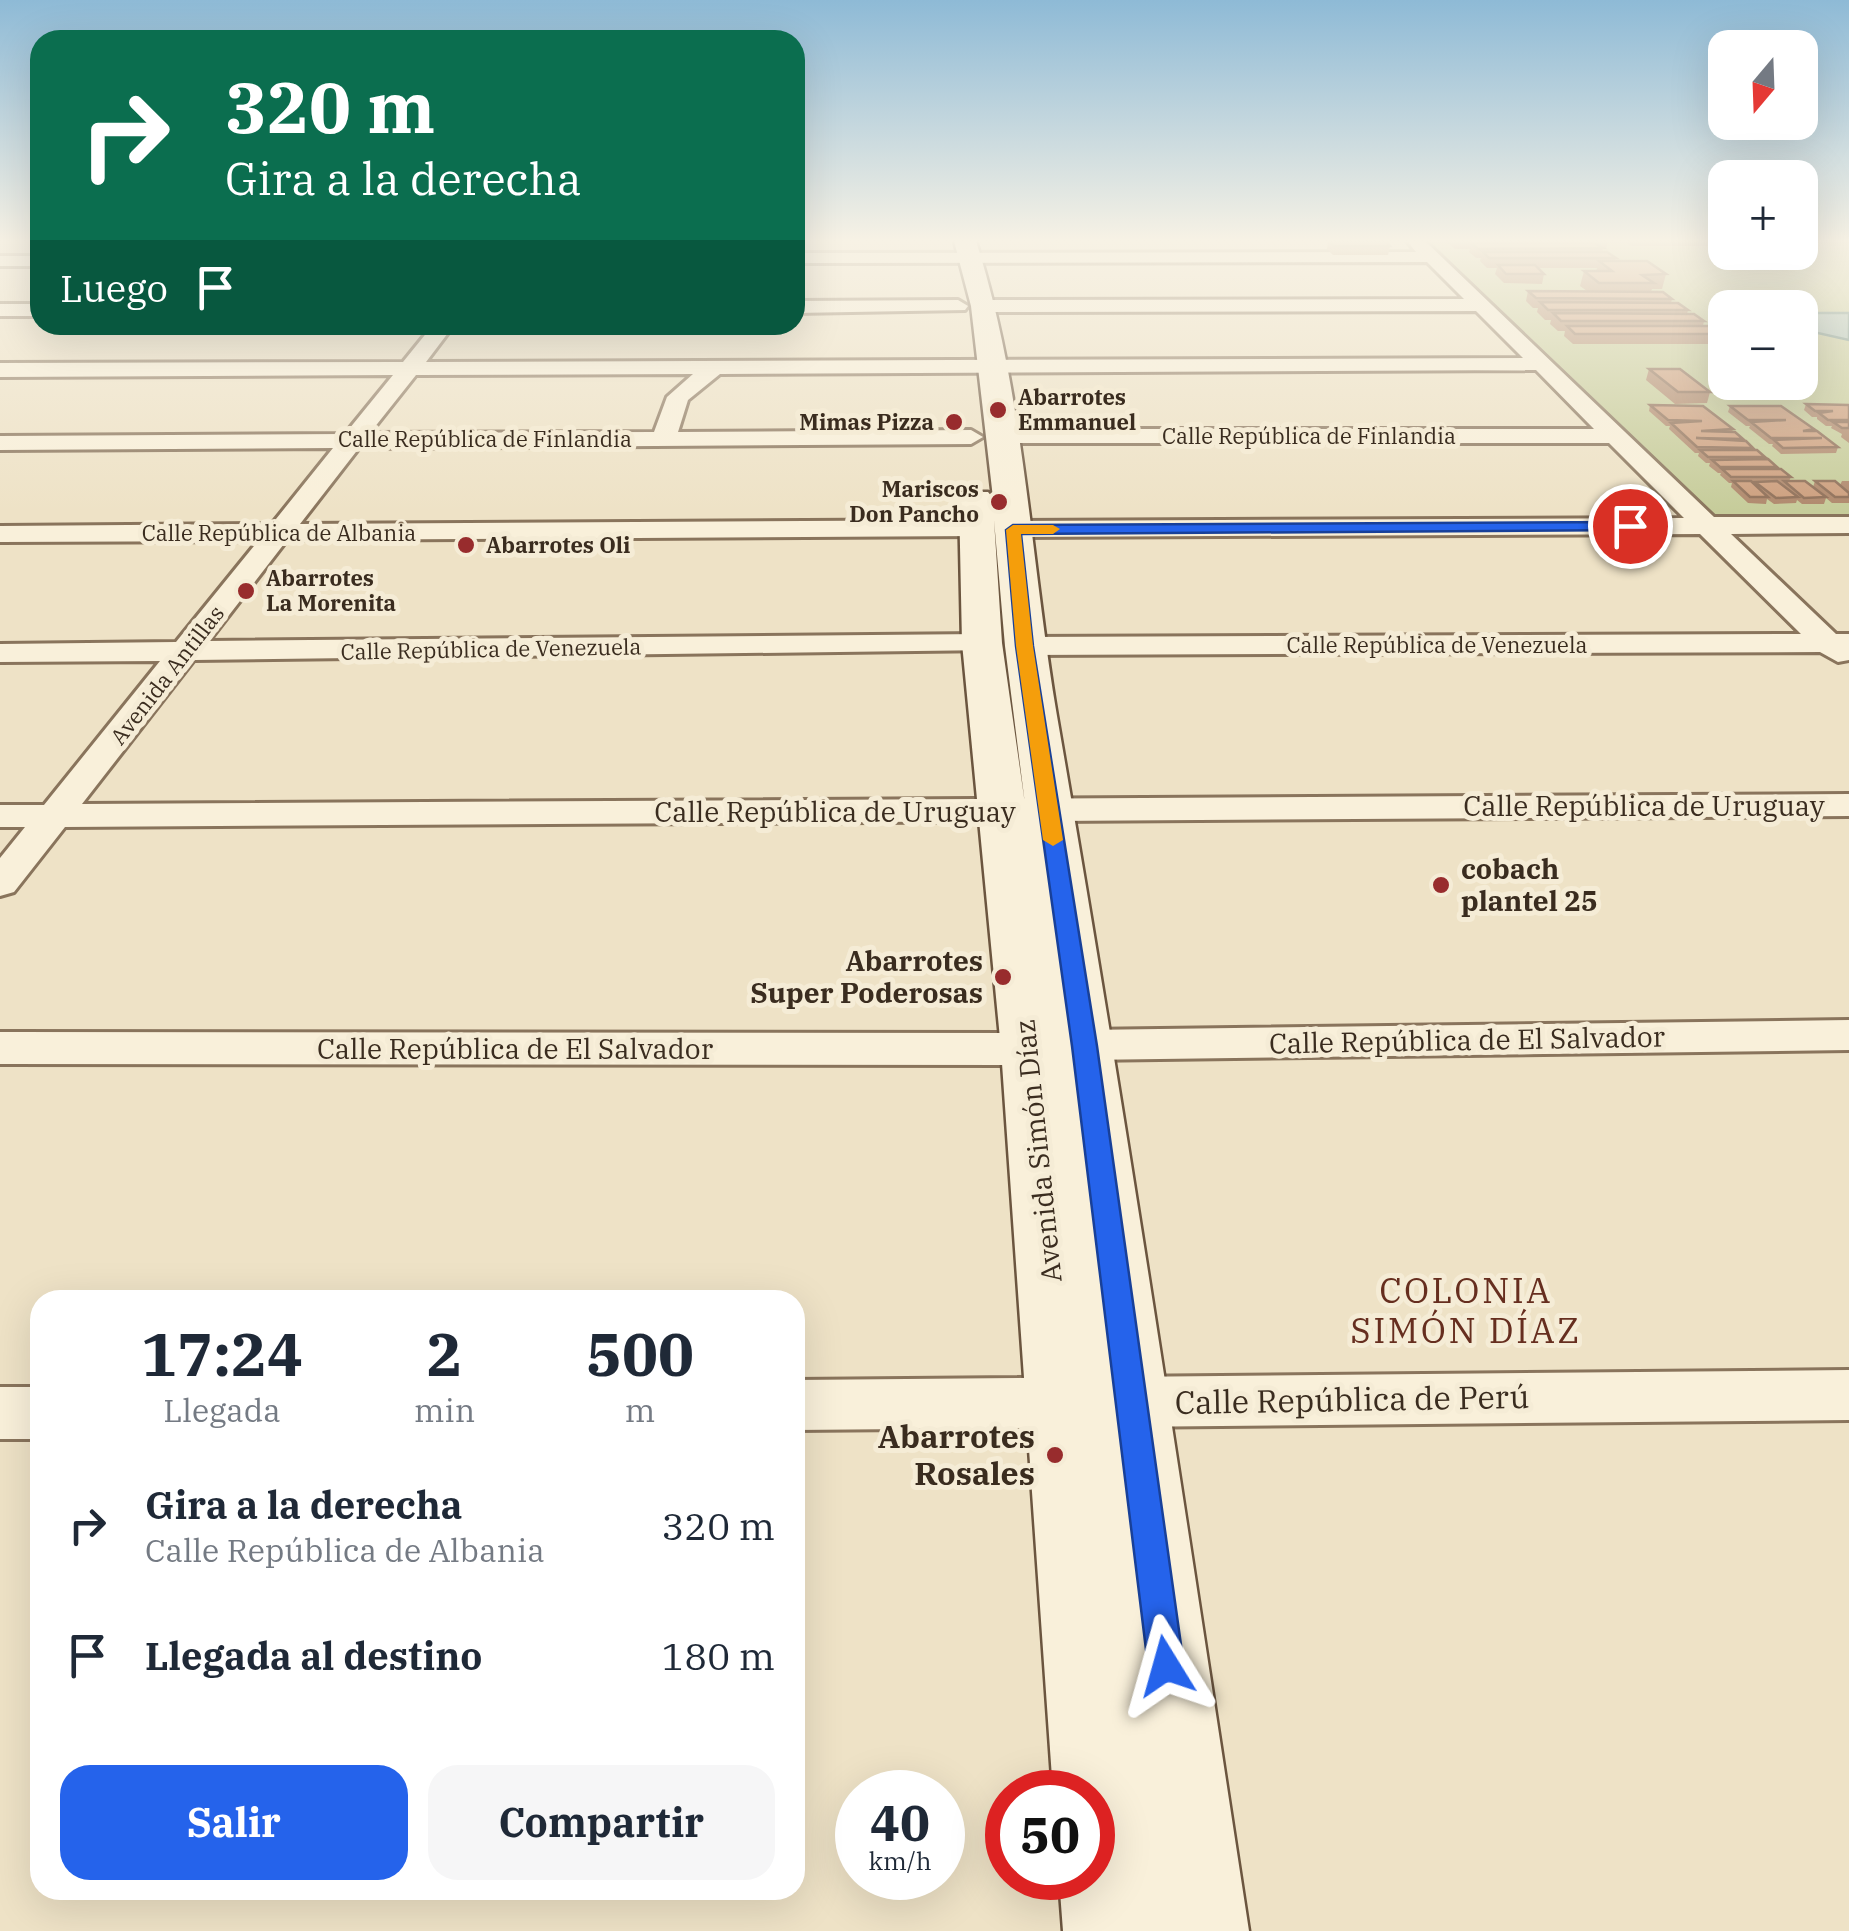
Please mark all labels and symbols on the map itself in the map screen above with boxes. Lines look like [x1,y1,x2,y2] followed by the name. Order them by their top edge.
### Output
[1708,30,1818,140] north arrow
[1018,382,1136,436] place label: Abarrotes Emmanuel
[987,399,1009,421] marker: Abarrotes Emmanuel
[799,407,934,436] place label: Mimas Pizza
[943,411,965,433] marker: Mimas Pizza
[1162,421,1456,450] street label: Calle República de Finlandia
[338,424,632,453] street label: Calle República de Finlandia
[849,474,979,528] place label: Mariscos Don Pancho
[1588,484,1673,569] pin
[988,491,1010,513] marker: Mariscos Don Pancho
[142,518,416,547] street label: Calle República de Albania
[486,530,630,559] place label: Abarrotes Oli
[455,534,477,556] marker: Abarrotes Oli
[266,563,396,617] place label: Abarrotes La Morenita
[235,580,257,602] marker: Abarrotes La Morenita
[103,599,230,750] street label: Avenida Antillas
[1286,630,1588,659] street label: Calle República de Venezuela
[340,631,642,666] street label: Calle República de Venezuela
[1463,787,1825,824] street label: Calle República de Uruguay
[654,793,1016,830] street label: Calle República de Uruguay
[1461,850,1598,919] place label: cobach plantel 25
[1430,874,1452,896] marker: cobach plantel 25
[750,942,983,1011] place label: Abarrotes Super Poderosas
[992,966,1014,988] marker: Abarrotes Super Poderosas
[1005,1018,1070,1284] street label: Avenida Simón Díaz
[1269,1018,1666,1061] street label: Calle República de El Salvador
[317,1030,714,1067] street label: Calle República de El Salvador
[1350,1267,1582,1353] district label: COLONIA SIMÓN DÍAZ
[1174,1375,1530,1423] street label: Calle República de Perú
[878,1415,1035,1494] place label: Abarrotes Rosales
[1044,1444,1066,1466] marker: Abarrotes Rosales
[1114,1614,1218,1718] position arrow
[985,1770,1115,1900] speed limit sign: 50

